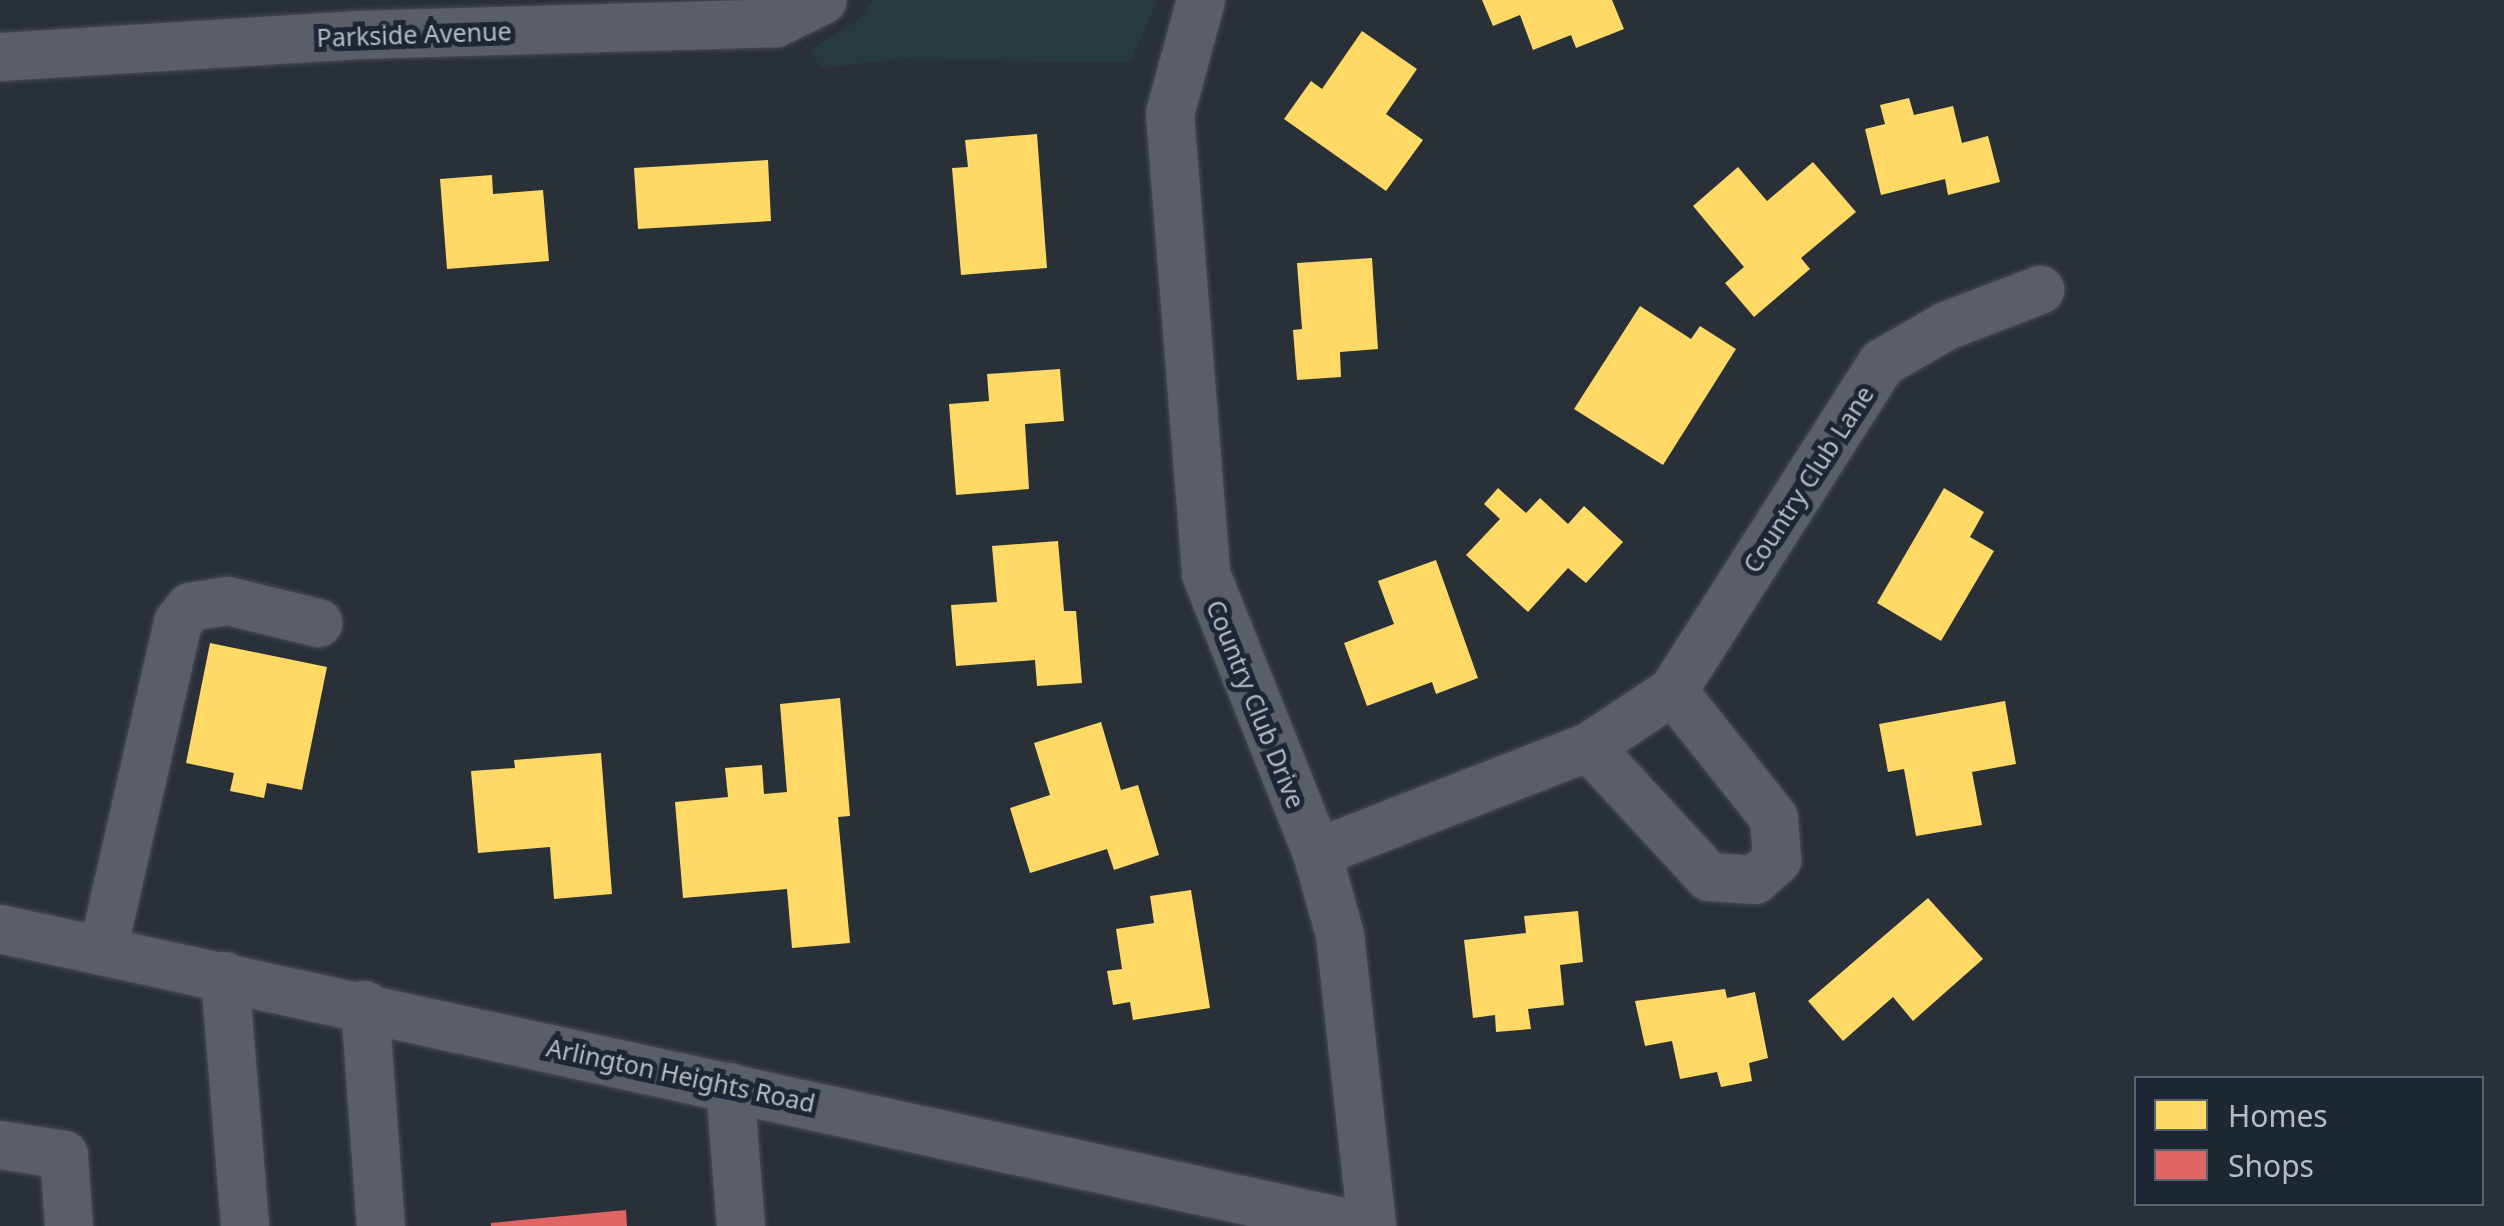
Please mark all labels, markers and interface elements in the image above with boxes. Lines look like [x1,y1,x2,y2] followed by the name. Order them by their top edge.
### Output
[316,16,512,52] street label: Parkside Avenue
[1736,380,1880,578] street label: Country Club Lane
[1201,596,1311,812] street label: Country Club Drive
[544,1032,818,1118] street label: Arlington Heights Road
[2134,1076,2484,1206] legend
[2228,1095,2328,1136] text: Homes
[2228,1145,2314,1186] text: Shops

